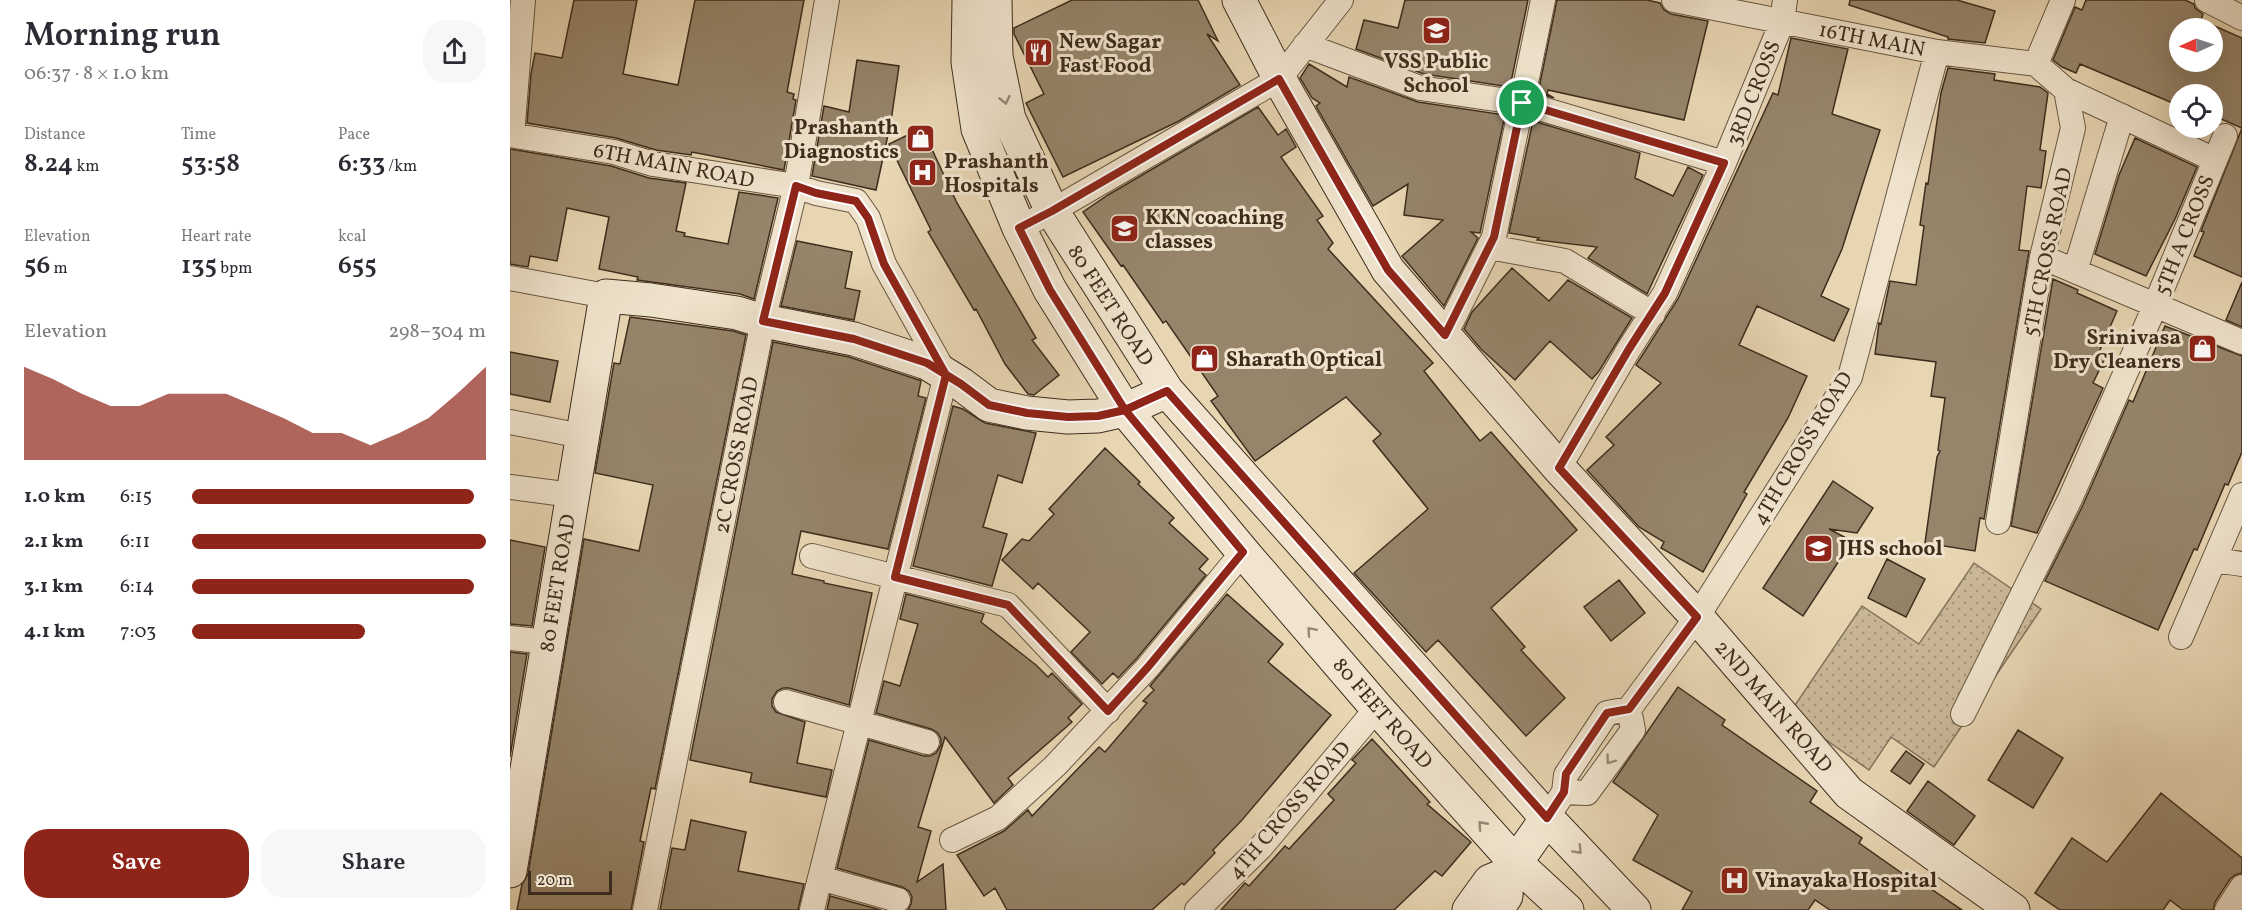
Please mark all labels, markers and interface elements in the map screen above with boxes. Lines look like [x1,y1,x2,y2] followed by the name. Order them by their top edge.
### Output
[24,14,221,60] text: Morning run
[1420,14,1452,46] school or university icon: VSS Public School
[1816,16,1927,65] street label: 16TH MAIN
[2169,18,2223,72] north arrow
[2169,18,2223,138] map controls
[423,20,486,83] button: share
[1059,28,1161,81] place label: New Sagar Fast Food
[1022,37,1054,69] restaurant icon: New Sagar Fast Food
[1720,37,1789,151] street label: 3RD CROSS
[1384,48,1489,101] place label: VSS Public School
[24,60,169,88] text: 06:37 · 8 × 1.0 km
[1496,77,1547,128] pin
[2169,84,2223,138] button: locate
[1505,86,1538,119] icon: arrive
[998,94,1011,104] one-way arrow
[784,114,899,167] place label: Prashanth Diagnostics
[904,123,936,155] shop icon: Prashanth Diagnostics
[24,124,85,146] text: Distance
[181,124,216,146] text: Time
[338,124,370,146] text: Pace
[591,137,757,196] street label: 6TH MAIN ROAD
[24,146,73,182] text: 8.24
[181,146,240,182] text: 53:58
[338,146,385,182] text: 6:33
[944,148,1049,201] place label: Prashanth Hospitals
[73,156,99,178] text: km
[385,156,417,178] text: /km
[907,157,939,189] hospital icon: Prashanth Hospitals
[2016,165,2081,339] street label: 5TH CROSS ROAD
[2148,171,2223,300] street label: 5TH A CROSS
[1145,204,1284,257] place label: KKN coaching classes
[1108,213,1140,245] school or university icon: KKN coaching classes
[24,226,91,248] text: Elevation
[181,226,252,248] text: Heart rate
[338,226,366,248] text: kcal
[1060,239,1160,372] street label: 80 FEET ROAD
[24,248,50,284] text: 56
[181,248,217,284] text: 135
[338,248,377,284] text: 655
[50,258,68,280] text: m
[217,258,252,280] text: bpm
[24,318,107,346] text: Elevation
[389,318,486,346] text: 298–304 m
[2053,324,2181,377] place label: Srinivasa Dry Cleaners
[2186,333,2218,365] shop icon: Srinivasa Dry Cleaners
[1189,343,1221,375] shop icon: Sharath Optical
[1226,346,1382,375] place label: Sharath Optical
[1746,367,1861,531] street label: 4TH CROSS ROAD
[708,374,767,536] street label: 2C CROSS ROAD
[24,483,86,511] text: 1.0 km
[120,483,152,511] text: 6:15
[533,512,584,654] street label: 80 FEET ROAD
[24,528,84,556] text: 2.1 km
[120,528,150,556] text: 6:11
[1802,532,1834,564] school or university icon: JHS school
[1838,535,1943,564] place label: JHS school
[24,573,83,601] text: 3.1 km
[120,573,155,601] text: 6:14
[24,618,85,646] text: 4.1 km
[120,618,156,646] text: 7:03
[1307,627,1318,638] one-way arrow
[1707,634,1839,780] street label: 2ND MAIN ROAD
[1325,652,1439,776] street label: 80 FEET ROAD
[1222,736,1358,886] street label: 4TH CROSS ROAD
[1607,754,1618,765] one-way arrow
[1478,821,1489,832] one-way arrow
[24,829,249,898] button: Save
[261,829,486,898] button: Share
[1570,843,1581,854] one-way arrow
[1718,864,1750,896] hospital icon: Vinayaka Hospital
[1755,867,1937,896] place label: Vinayaka Hospital
[528,868,612,896] scale bar
[537,870,572,892] text: 20 m

